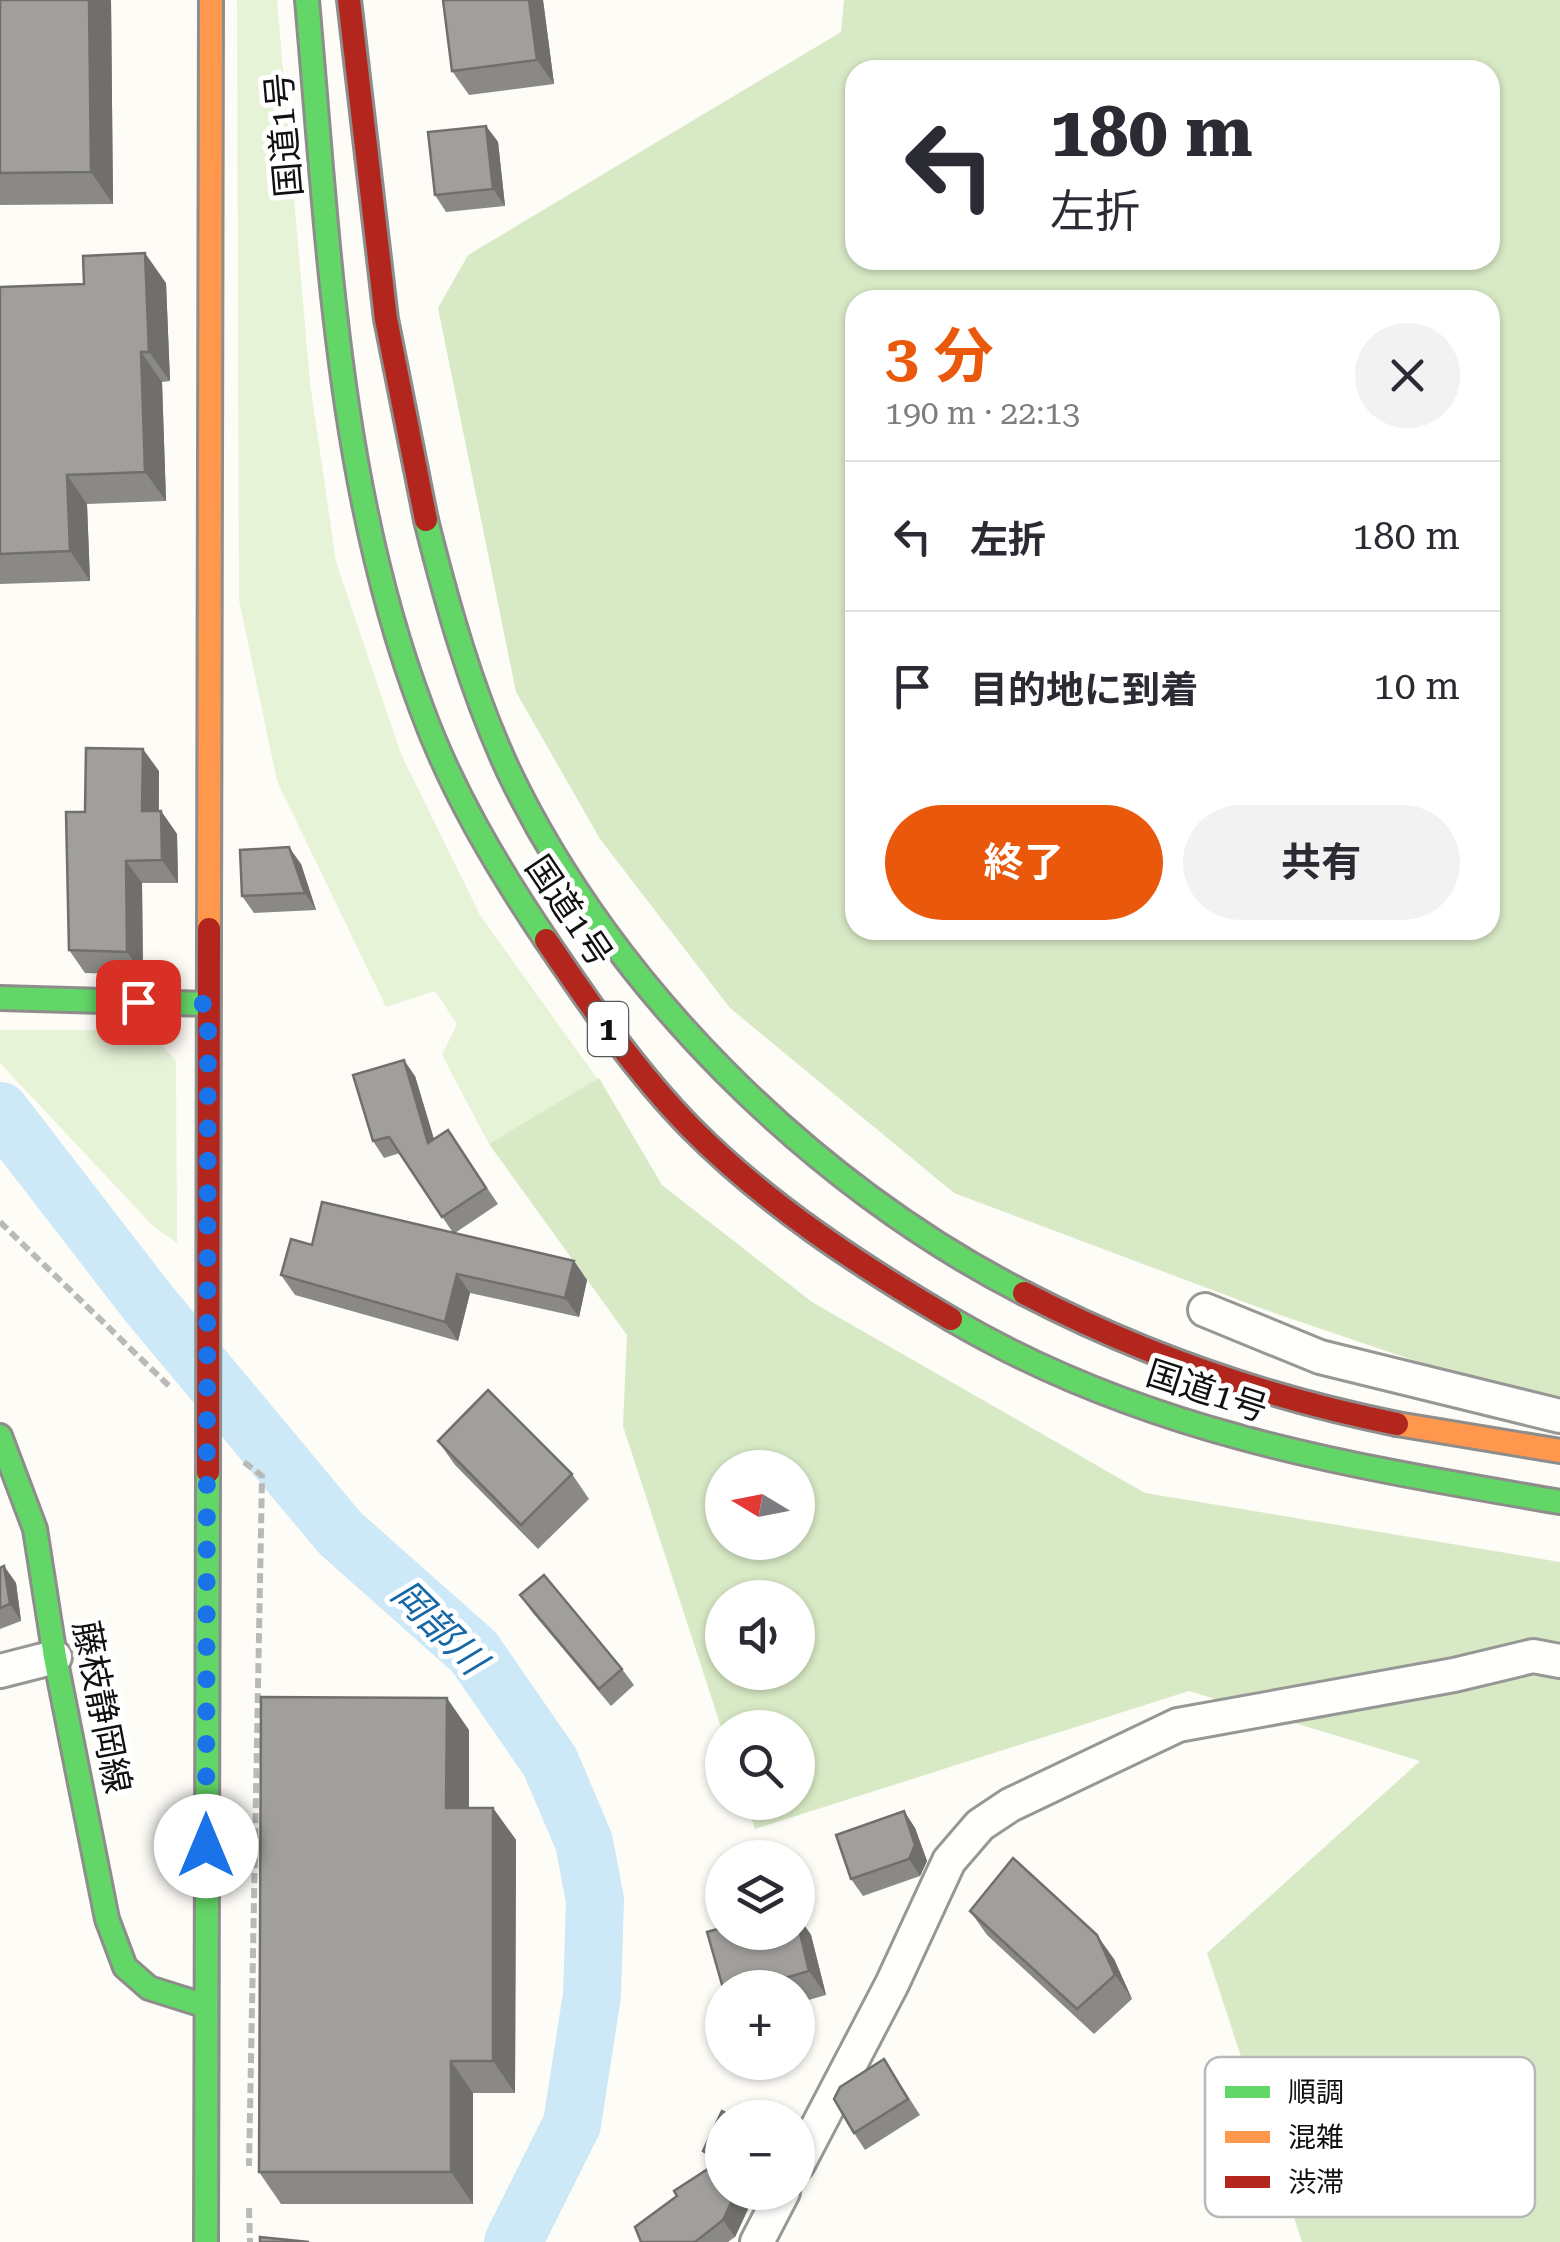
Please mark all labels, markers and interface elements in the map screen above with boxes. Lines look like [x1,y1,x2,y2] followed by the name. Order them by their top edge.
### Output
[259,71,310,199] street label: 国道1号
[1050,91,1253,173] text: 180 m
[885,100,1015,230] icon: left
[1050,185,1140,238] text: 左折
[885,321,994,392] text: 3 分
[1355,323,1460,428] button: close
[885,394,1080,432] text: 190 m · 22:13
[885,509,940,564] icon: left
[1352,514,1460,558] text: 180 m
[970,518,1046,562] text: 左折
[885,659,940,714] icon: arrive
[1373,664,1460,708] text: 10 m
[970,668,1198,712] text: 目的地に到着
[885,805,1163,920] button: 終了
[1183,805,1460,920] button: 共有
[517,848,620,974] street label: 国道1号
[96,960,181,1045] pin
[111,975,166,1030] icon: arrive
[588,1002,628,1056] road number: 1
[1141,1353,1272,1430] street label: 国道1号
[705,1450,815,1560] north arrow
[705,1450,815,2210] map controls
[383,1571,498,1686] water label: 岡部川
[705,1580,815,1690] button: sound
[65,1617,138,1797] street label: 藤枝静岡線
[705,1710,815,1820] button: search
[154,1794,258,1898] position arrow
[705,1840,815,1950] button: layers
[705,1970,815,2080] button: +
[1205,2057,1535,2217] legend
[1288,2076,1344,2109] text: 順調
[705,2100,815,2210] button: −
[1288,2121,1344,2154] text: 混雑
[1288,2166,1344,2199] text: 渋滞

